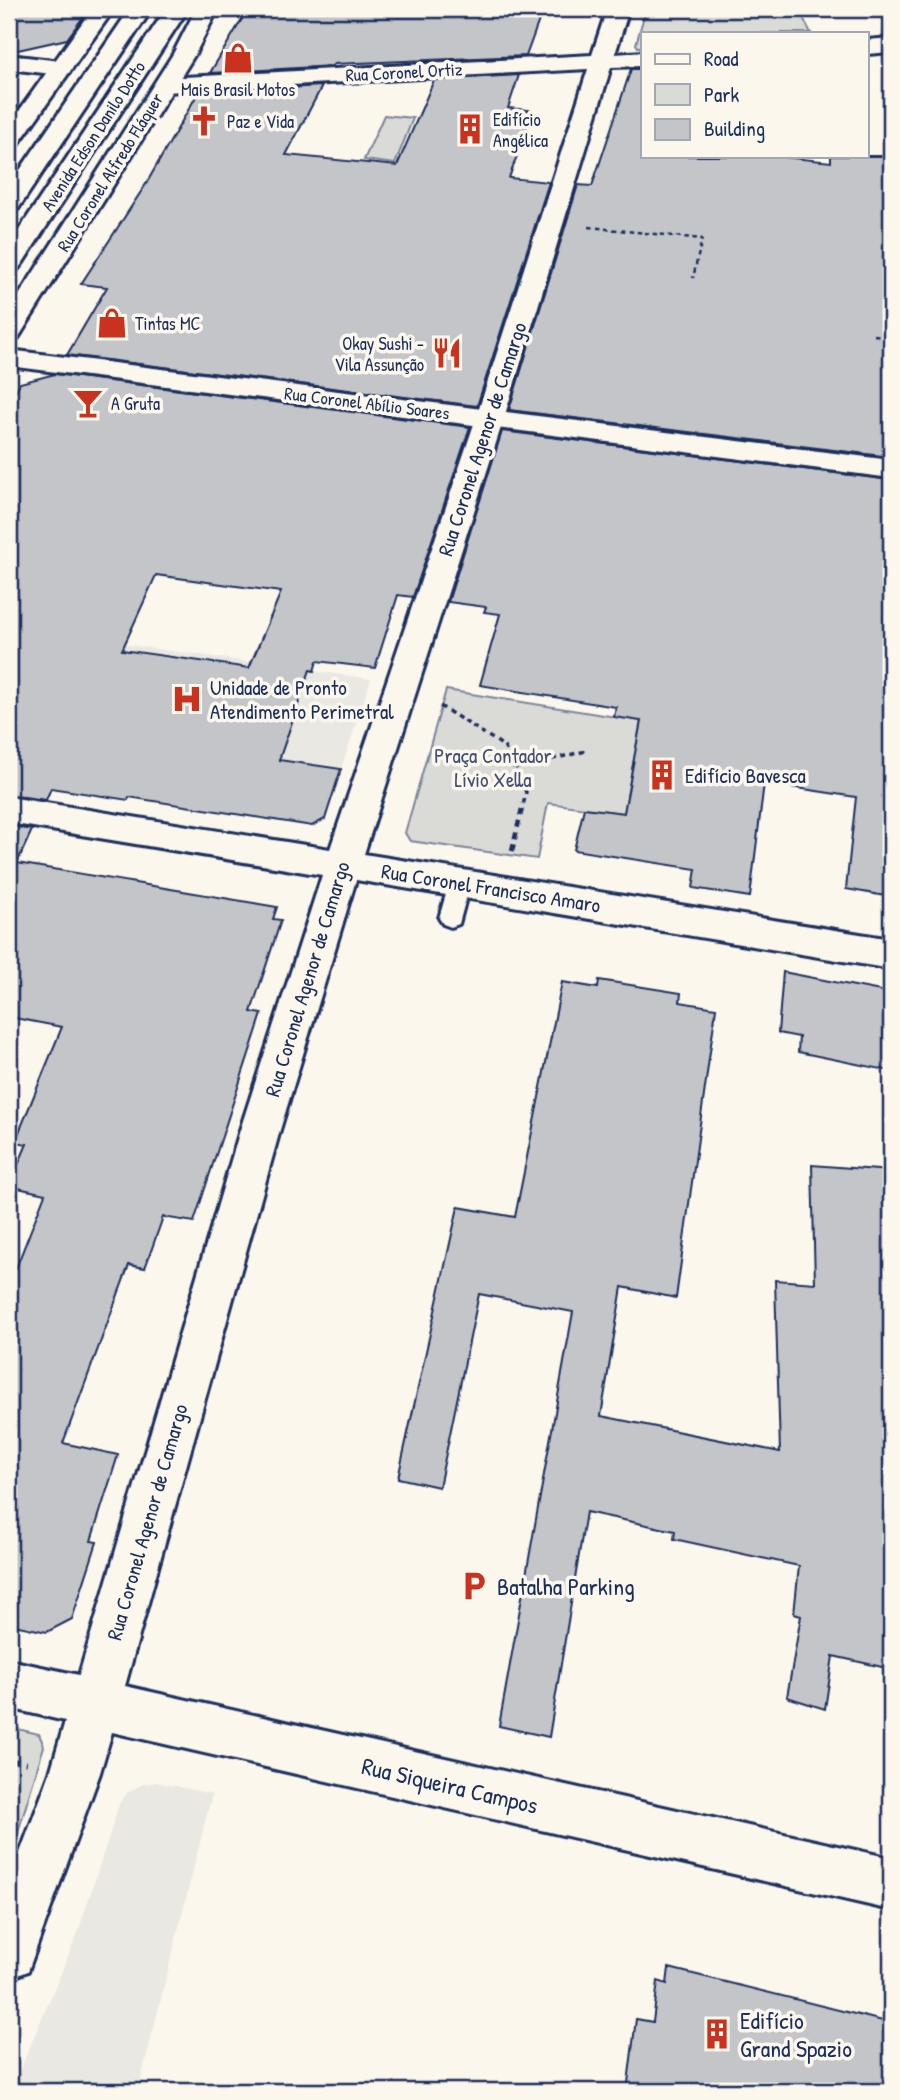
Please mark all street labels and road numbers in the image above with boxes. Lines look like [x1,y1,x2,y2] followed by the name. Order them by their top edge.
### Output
[35,56,151,216] street label: Avenida Edson Danilo Dotto
[345,56,463,88] street label: Rua Coronel Ortiz
[51,88,169,256] street label: Rua Coronel Alfredo Fláquer
[430,318,534,560] street label: Rua Coronel Agenor de Camargo
[283,380,451,426] street label: Rua Coronel Abílio Soares
[380,856,602,920] street label: Rua Coronel Francisco Amaro
[257,858,357,1100] street label: Rua Coronel Agenor de Camargo
[99,1401,195,1643] street label: Rua Coronel Agenor de Camargo
[359,1749,541,1821] street label: Rua Siqueira Campos

